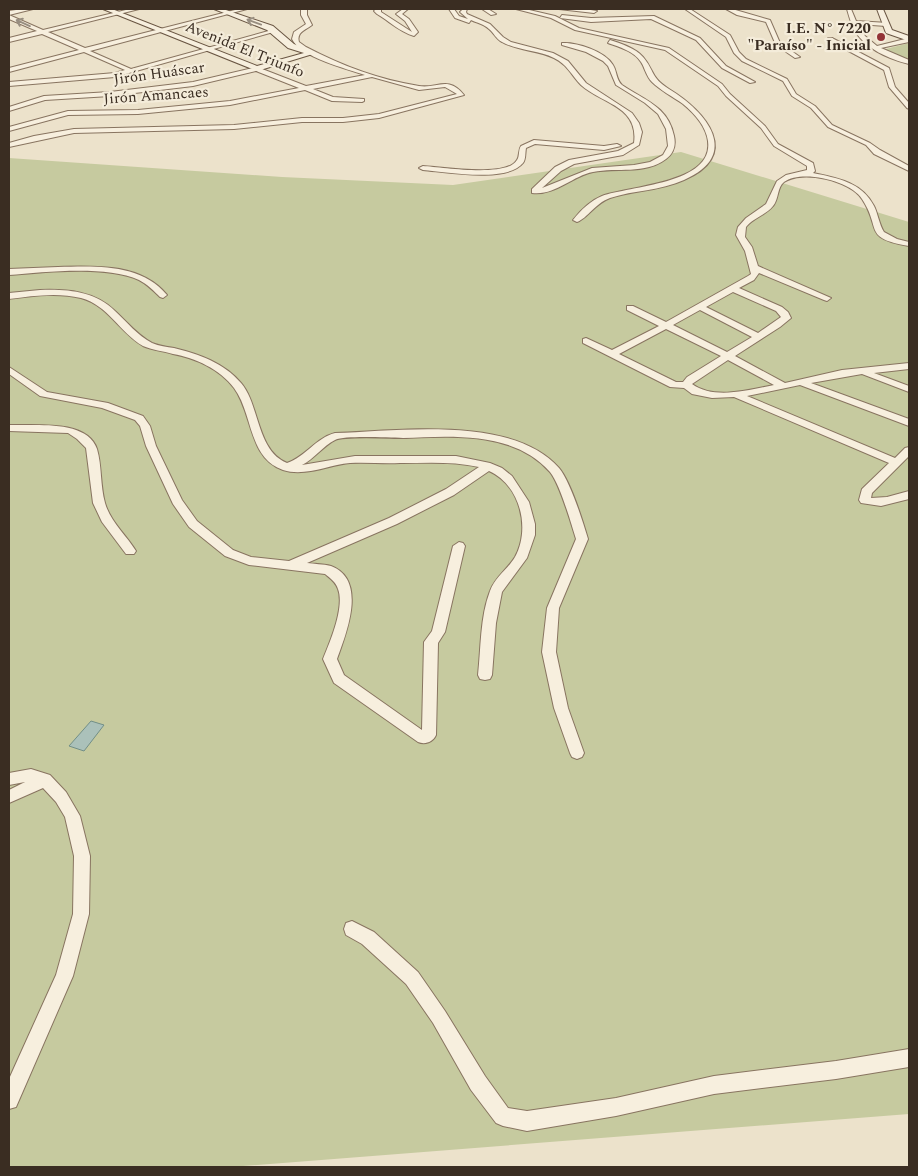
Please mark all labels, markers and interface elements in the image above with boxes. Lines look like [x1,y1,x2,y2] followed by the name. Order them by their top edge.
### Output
[182,15,308,84] street label: Avenida El Triunfo
[247,17,263,26] one-way arrow
[748,17,871,57] place label: I.E. N° 7220 "Paraíso" - Inicial
[16,18,31,28] one-way arrow
[875,31,887,43] marker: I.E. N° 7220 "Paraíso" - Inicial
[112,56,206,91] street label: Jirón Huáscar
[103,80,209,111] street label: Jirón Amancaes

